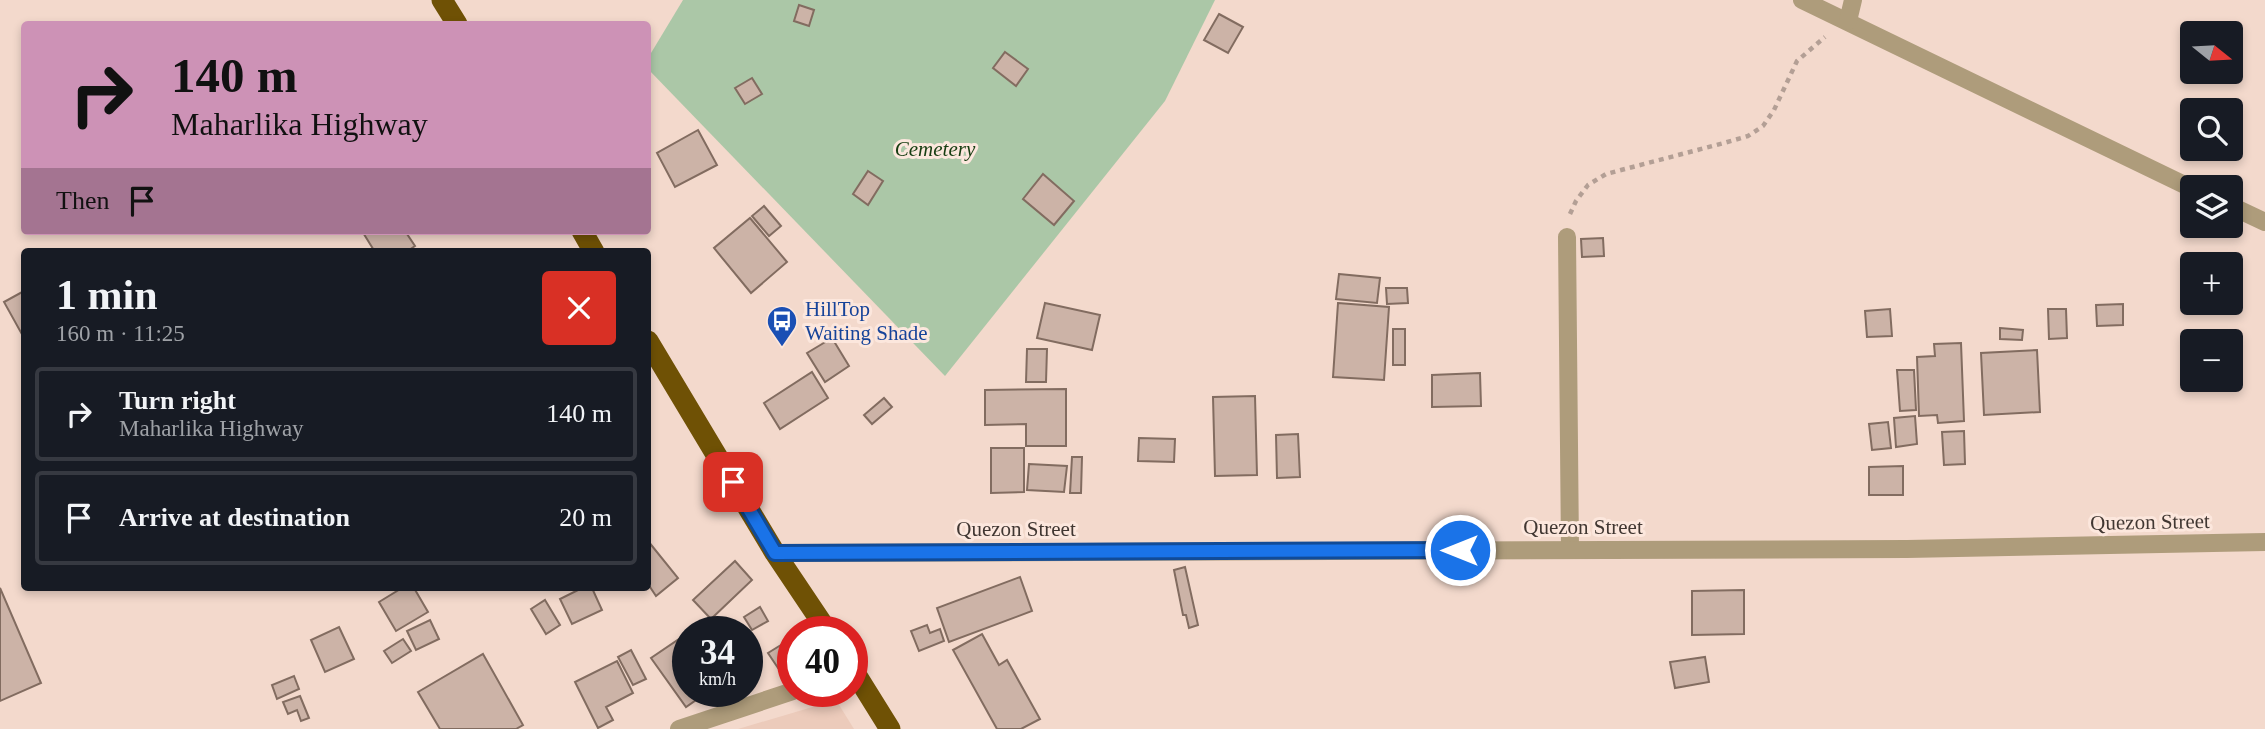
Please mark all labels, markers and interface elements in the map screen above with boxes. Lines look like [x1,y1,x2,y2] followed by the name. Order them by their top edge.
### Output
[2180,21,2244,84] north arrow
[2180,21,2243,392] map controls
[171,48,298,103] text: 140 m
[56,49,147,140] icon: right
[2180,98,2243,161] button: search
[171,106,428,142] text: Maharlika Highway
[895,137,976,161] park label: Cemetery
[2180,175,2243,238] button: layers
[123,182,161,220] icon: arrive
[56,186,109,215] text: Then
[2180,252,2243,315] button: +
[542,271,616,345] button: close
[56,272,158,318] text: 1 min
[805,297,928,345] place label: HillTop Waiting Shade
[765,304,799,348] bus stop icon: HillTop Waiting Shade
[56,321,185,346] text: 160 m · 11:25
[2180,329,2243,392] button: −
[119,386,236,415] text: Turn right
[60,395,98,433] icon: right
[546,399,612,428] text: 140 m
[119,416,304,441] text: Maharlika Highway
[703,452,763,512] pin
[714,463,752,501] icon: arrive
[60,499,98,537] icon: arrive
[119,503,350,532] text: Arrive at destination
[559,503,612,532] text: 20 m
[2090,509,2210,535] street label: Quezon Street
[1423,513,1497,587] position arrow
[1523,515,1643,539] street label: Quezon Street
[956,517,1076,541] street label: Quezon Street
[777,616,868,707] speed limit sign: 40
[700,633,735,672] text: 34
[699,669,736,689] text: km/h

